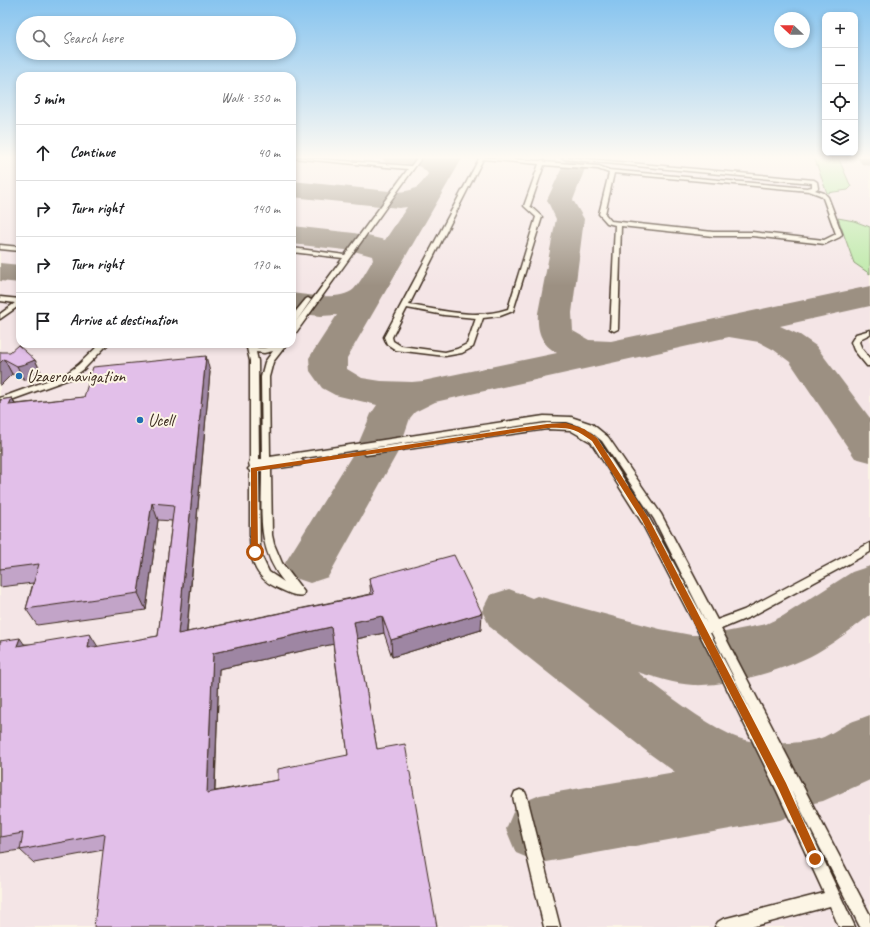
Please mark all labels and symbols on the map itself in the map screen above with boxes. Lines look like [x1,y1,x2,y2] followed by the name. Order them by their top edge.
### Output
[774,12,810,48] north arrow
[27,366,126,387] place label: Uzaeronavigation
[14,371,24,381] marker: Uzaeronavigation
[148,410,177,431] place label: Ucell
[135,415,145,425] marker: Ucell
[246,543,264,561] route start
[806,850,824,868] route end

